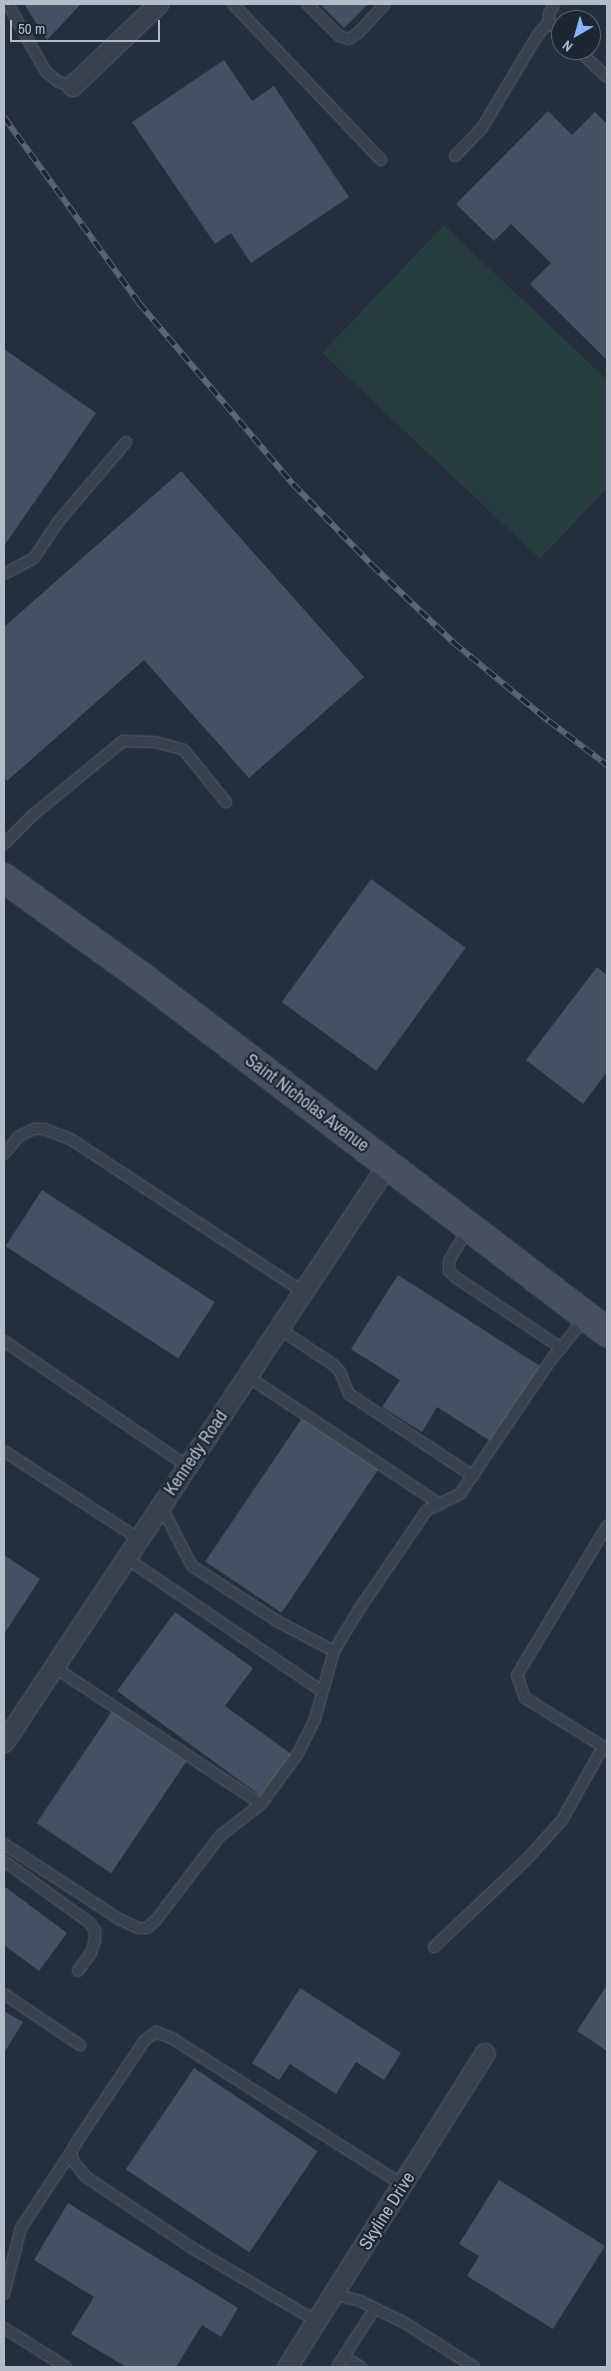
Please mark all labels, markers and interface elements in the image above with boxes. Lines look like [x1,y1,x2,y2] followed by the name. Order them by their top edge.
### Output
[12,10,162,42] scale bar
[551,10,601,60] north arrow
[18,18,45,39] text: 50 m
[559,36,576,56] text: N
[241,1049,373,1157] street label: Saint Nicholas Avenue
[160,1406,232,1500] street label: Kennedy Road
[355,2168,419,2254] street label: Skyline Drive

